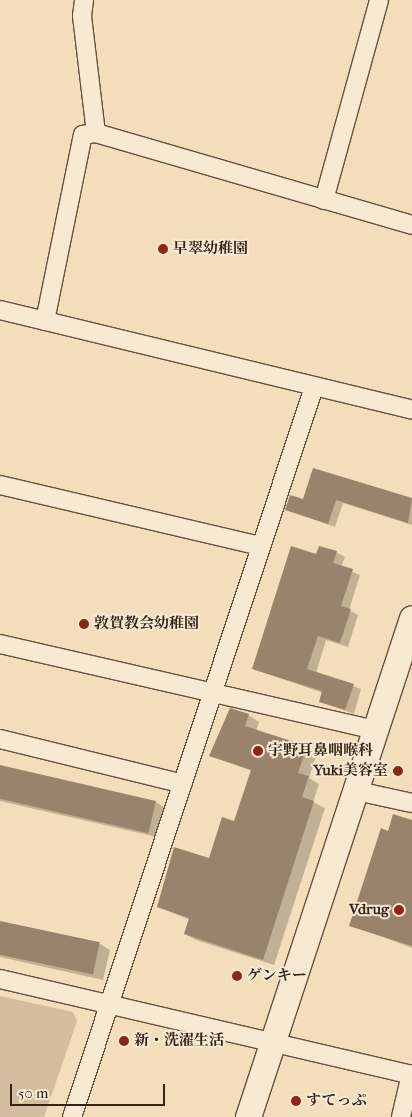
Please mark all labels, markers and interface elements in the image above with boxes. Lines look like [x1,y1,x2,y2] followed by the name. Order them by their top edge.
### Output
[173,240,248,258] place label: 早翠幼稚園
[157,243,169,255] marker: 早翠幼稚園
[94,615,199,633] place label: 敦賀教会幼稚園
[78,618,90,630] marker: 敦賀教会幼稚園
[268,742,373,760] place label: 宇野耳鼻咽喉科
[252,745,264,757] marker: 宇野耳鼻咽喉科
[313,762,388,780] place label: Yuki美容室
[392,765,404,777] marker: Yuki美容室
[349,901,389,919] place label: Vdrug
[393,904,405,916] marker: Vdrug
[247,967,307,985] place label: ゲンキー
[231,970,243,982] marker: ゲンキー
[134,1032,224,1050] place label: 新・洗濯生活
[118,1035,130,1047] marker: 新・洗濯生活
[12,1074,168,1106] scale bar
[18,1084,48,1102] text: 50 m
[306,1092,366,1110] place label: すてっぷ
[290,1095,302,1107] marker: すてっぷ

